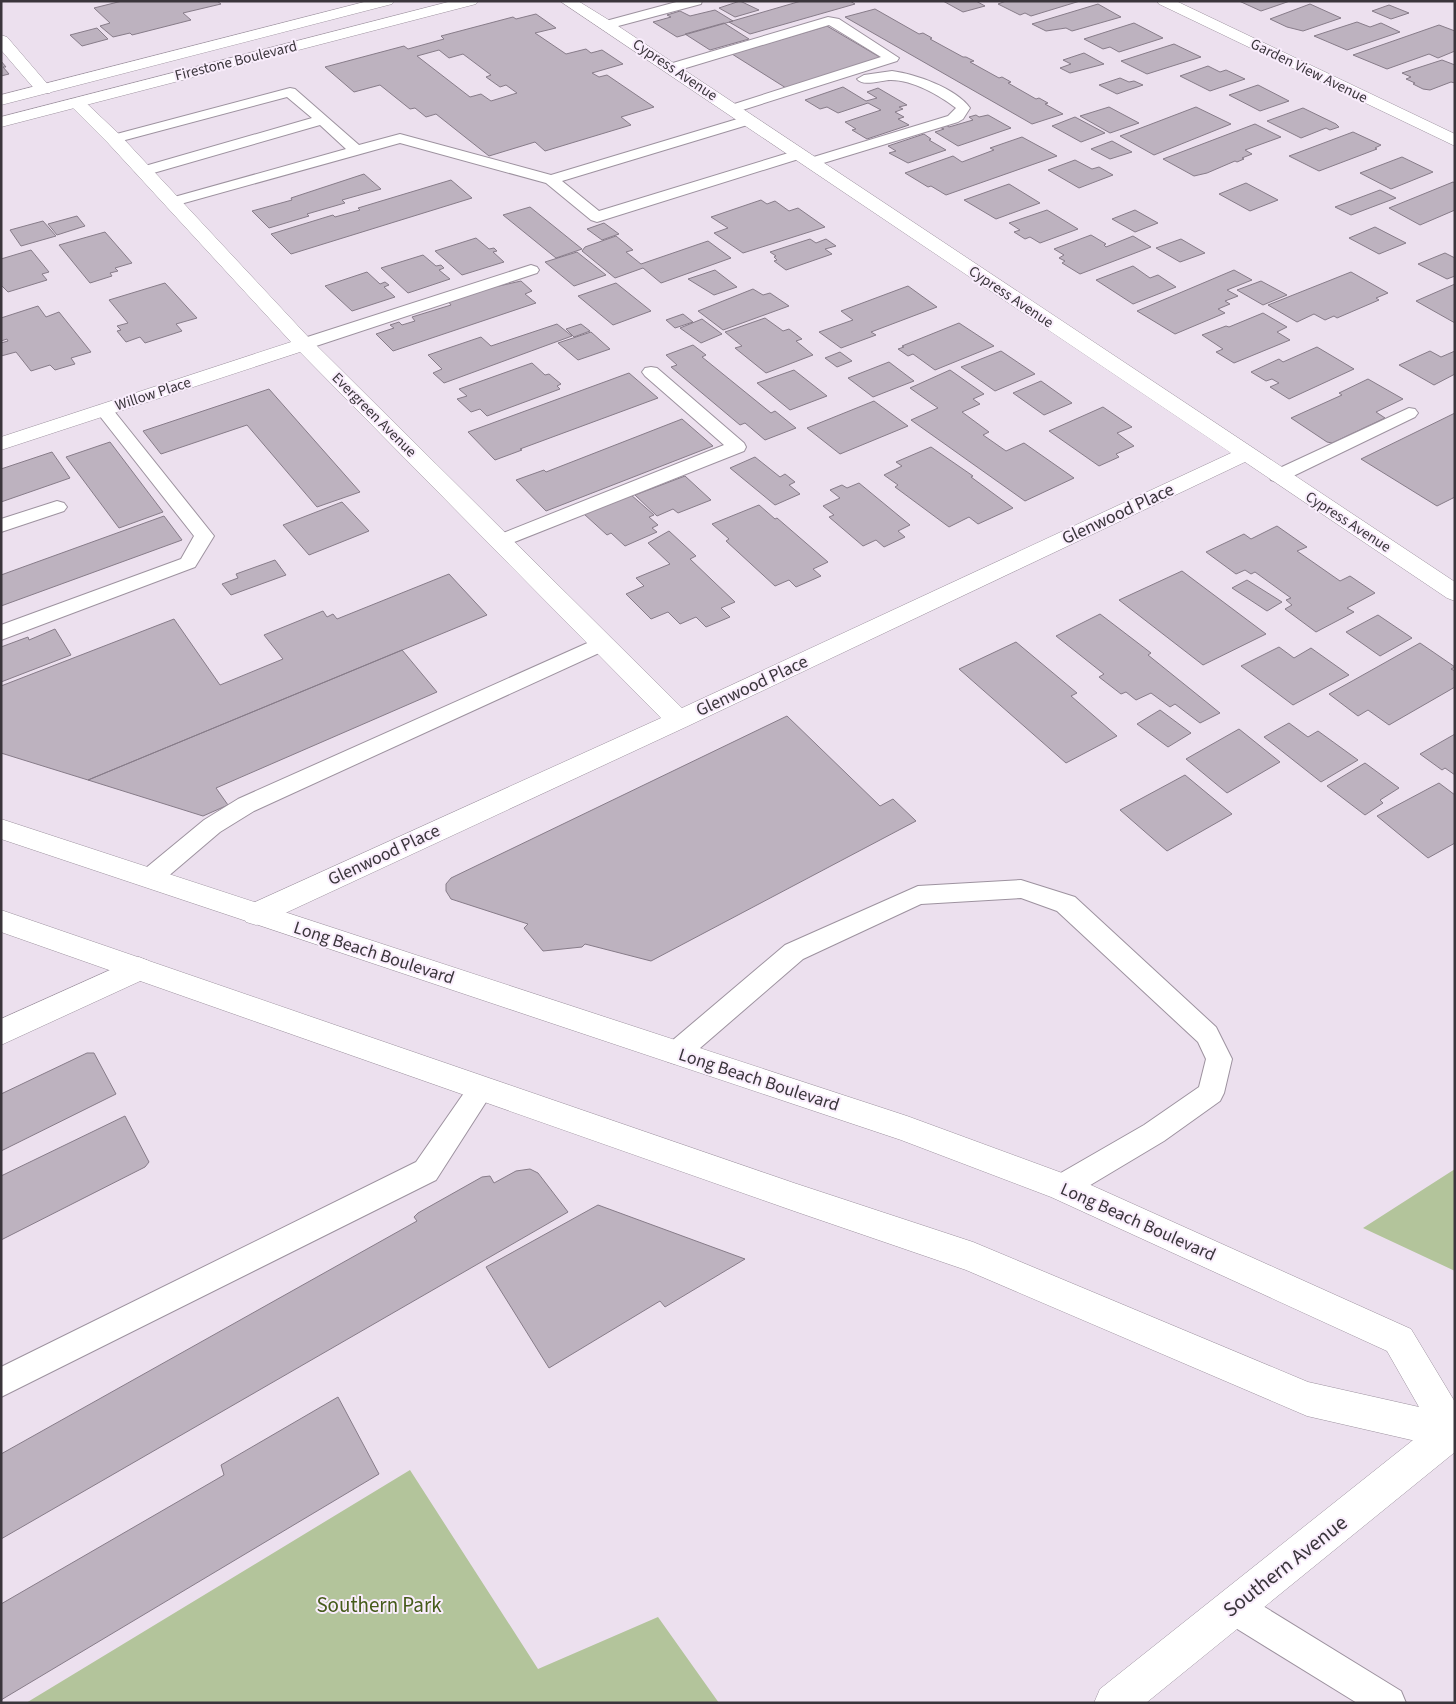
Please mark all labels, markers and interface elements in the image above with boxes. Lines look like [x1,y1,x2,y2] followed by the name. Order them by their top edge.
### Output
[629,34,721,106] street label: Cypress Avenue
[1247,34,1371,108] street label: Garden View Avenue
[173,36,299,86] street label: Firestone Boulevard
[965,261,1057,333] street label: Cypress Avenue
[327,368,421,462] street label: Evergreen Avenue
[112,372,194,416] street label: Willow Place
[1058,477,1178,551] street label: Glenwood Place
[1301,487,1395,557] street label: Cypress Avenue
[692,649,812,723] street label: Glenwood Place
[324,818,444,892] street label: Glenwood Place
[290,915,458,991] street label: Long Beach Boulevard
[675,1042,843,1118] street label: Long Beach Boulevard
[1056,1176,1220,1268] street label: Long Beach Boulevard
[1216,1508,1354,1624] street label: Southern Avenue
[316,1590,442,1620] park label: Southern Park

